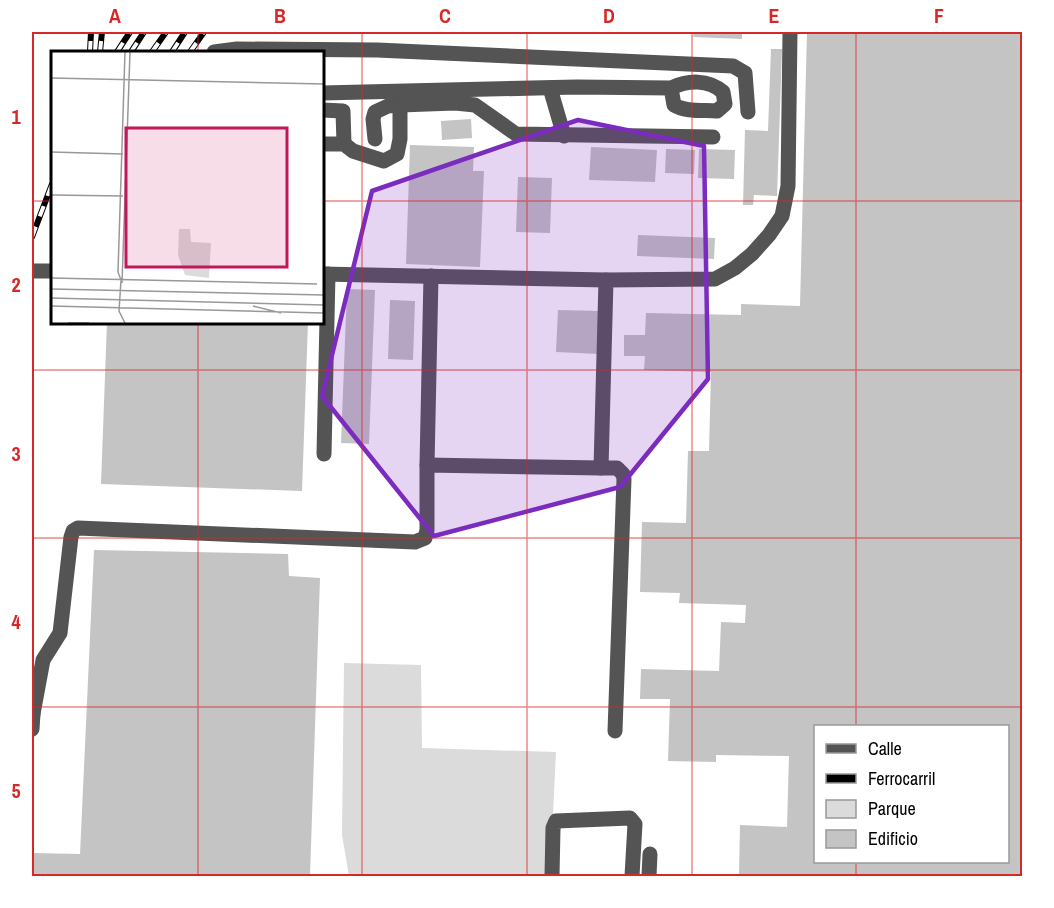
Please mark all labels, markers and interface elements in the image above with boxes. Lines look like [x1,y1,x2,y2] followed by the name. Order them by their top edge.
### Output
[109,2,121,29] text: A
[274,2,286,29] text: B
[439,2,451,29] text: C
[603,2,615,29] text: D
[769,2,780,29] text: E
[934,2,944,29] text: F
[51,51,324,324] inset map
[11,103,21,130] text: 1
[11,271,21,298] text: 2
[11,440,21,467] text: 3
[11,608,21,635] text: 4
[814,725,1009,863] legend
[868,736,902,761] text: Calle
[868,766,935,791] text: Ferrocarril
[11,777,21,804] text: 5
[868,796,916,821] text: Parque
[868,826,918,851] text: Edificio

